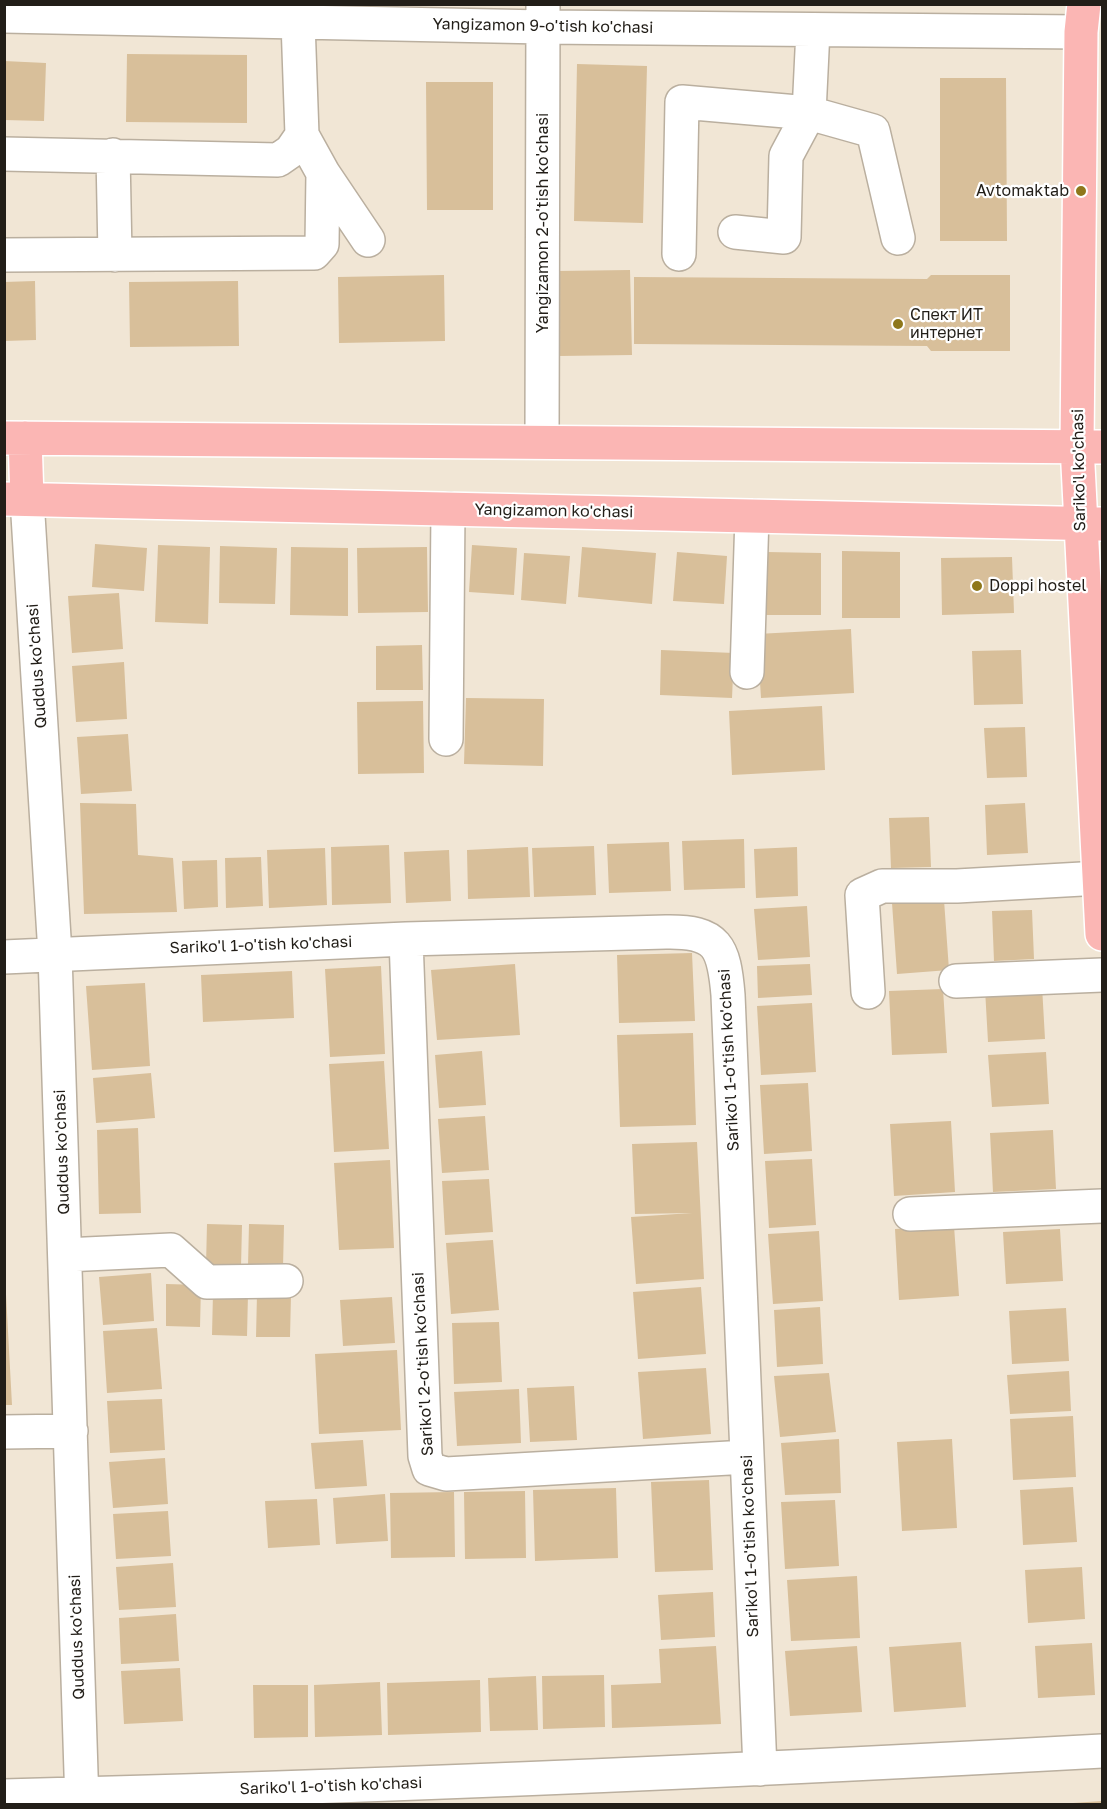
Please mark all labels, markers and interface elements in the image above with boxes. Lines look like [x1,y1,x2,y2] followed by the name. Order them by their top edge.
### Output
[432,14,654,38] street label: Yangizamon 9-o'tish ko'chasi
[533,113,553,333] street label: Yangizamon 2-o'tish ko'chasi
[976,181,1069,201] place label: Avtomaktab
[1074,184,1088,198] marker: Avtomaktab
[910,305,983,343] place label: Спект ИТ интернет
[891,317,905,331] marker: Спект ИТ интернет
[1068,409,1090,531] street label: Sariko'l ko'chasi
[475,500,633,522] street label: Yangizamon ko'chasi
[989,576,1086,596] place label: Doppi hostel
[970,579,984,593] marker: Doppi hostel
[23,603,51,729] street label: Quddus ko'chasi
[169,932,353,958] street label: Sariko'l 1-o'tish ko'chasi
[715,968,743,1152] street label: Sariko'l 1-o'tish ko'chasi
[50,1089,74,1215] street label: Quddus ko'chasi
[409,1271,437,1457] street label: Sariko'l 2-o'tish ko'chasi
[737,1454,763,1638] street label: Sariko'l 1-o'tish ko'chasi
[65,1574,89,1700] street label: Quddus ko'chasi
[239,1773,423,1799] street label: Sariko'l 1-o'tish ko'chasi

